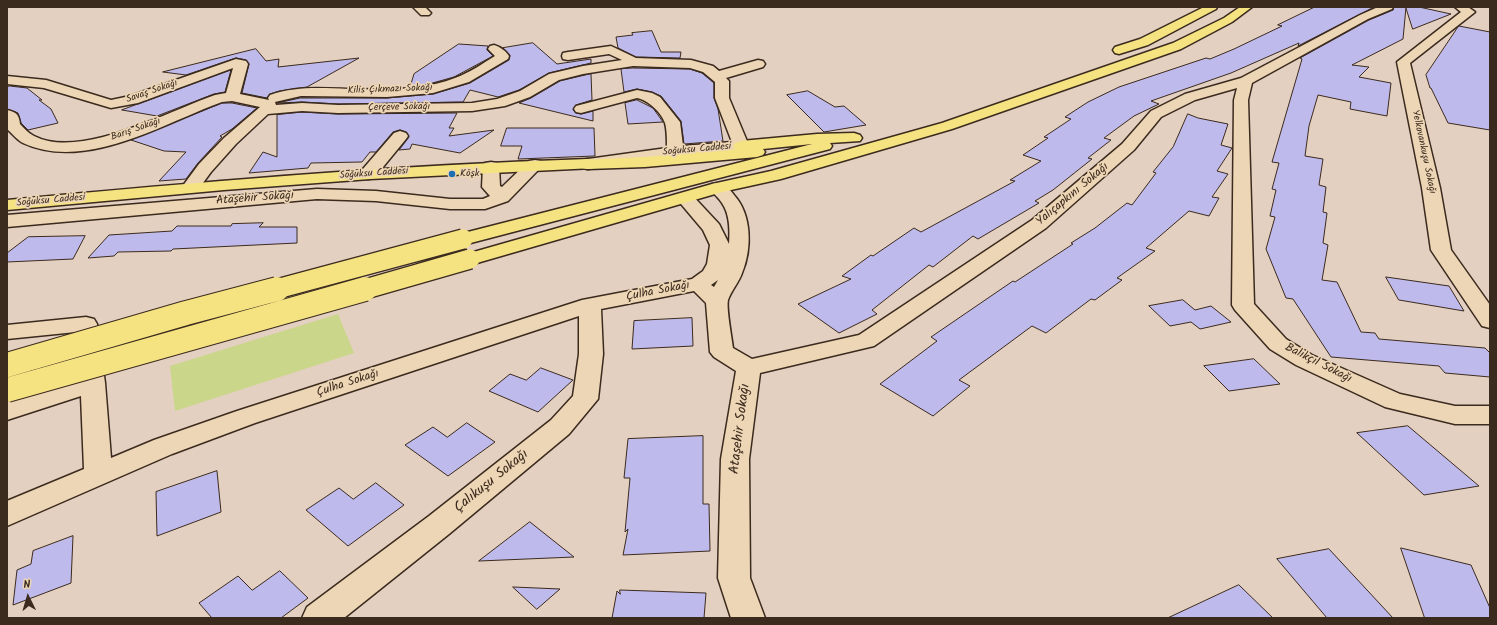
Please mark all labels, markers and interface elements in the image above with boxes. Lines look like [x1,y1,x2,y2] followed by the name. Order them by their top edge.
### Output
[125,78,179,106] street label: Savaş Sokağı
[347,83,433,97] street label: Kilis Çıkmazı Sokağı
[368,101,430,115] street label: Çerçeve Sokağı
[1408,109,1438,195] street label: Yelkovankuşu Sokağı
[110,116,162,144] street label: Barış Sokağı
[662,141,732,159] street label: Soğuksu Caddesi
[1034,160,1112,230] street label: Yalıçapkını Sokağı
[339,166,409,182] street label: Soğuksu Caddesi
[460,168,479,180] place label: Köşk
[447,169,457,179] marker: Köşk
[216,189,294,209] street label: Ataşehir Sokağı
[16,192,86,210] street label: Soğuksu Caddesi
[625,279,691,305] street label: Çulha Sokağı
[1282,341,1354,387] street label: Balıkçıl Sokağı
[315,367,381,401] street label: Çulha Sokağı
[727,383,755,475] street label: Ataşehir Sokağı
[451,447,533,517] street label: Çalıkuşu Sokağı
[23,576,31,594] text: N
[8,577,48,617] north arrow

